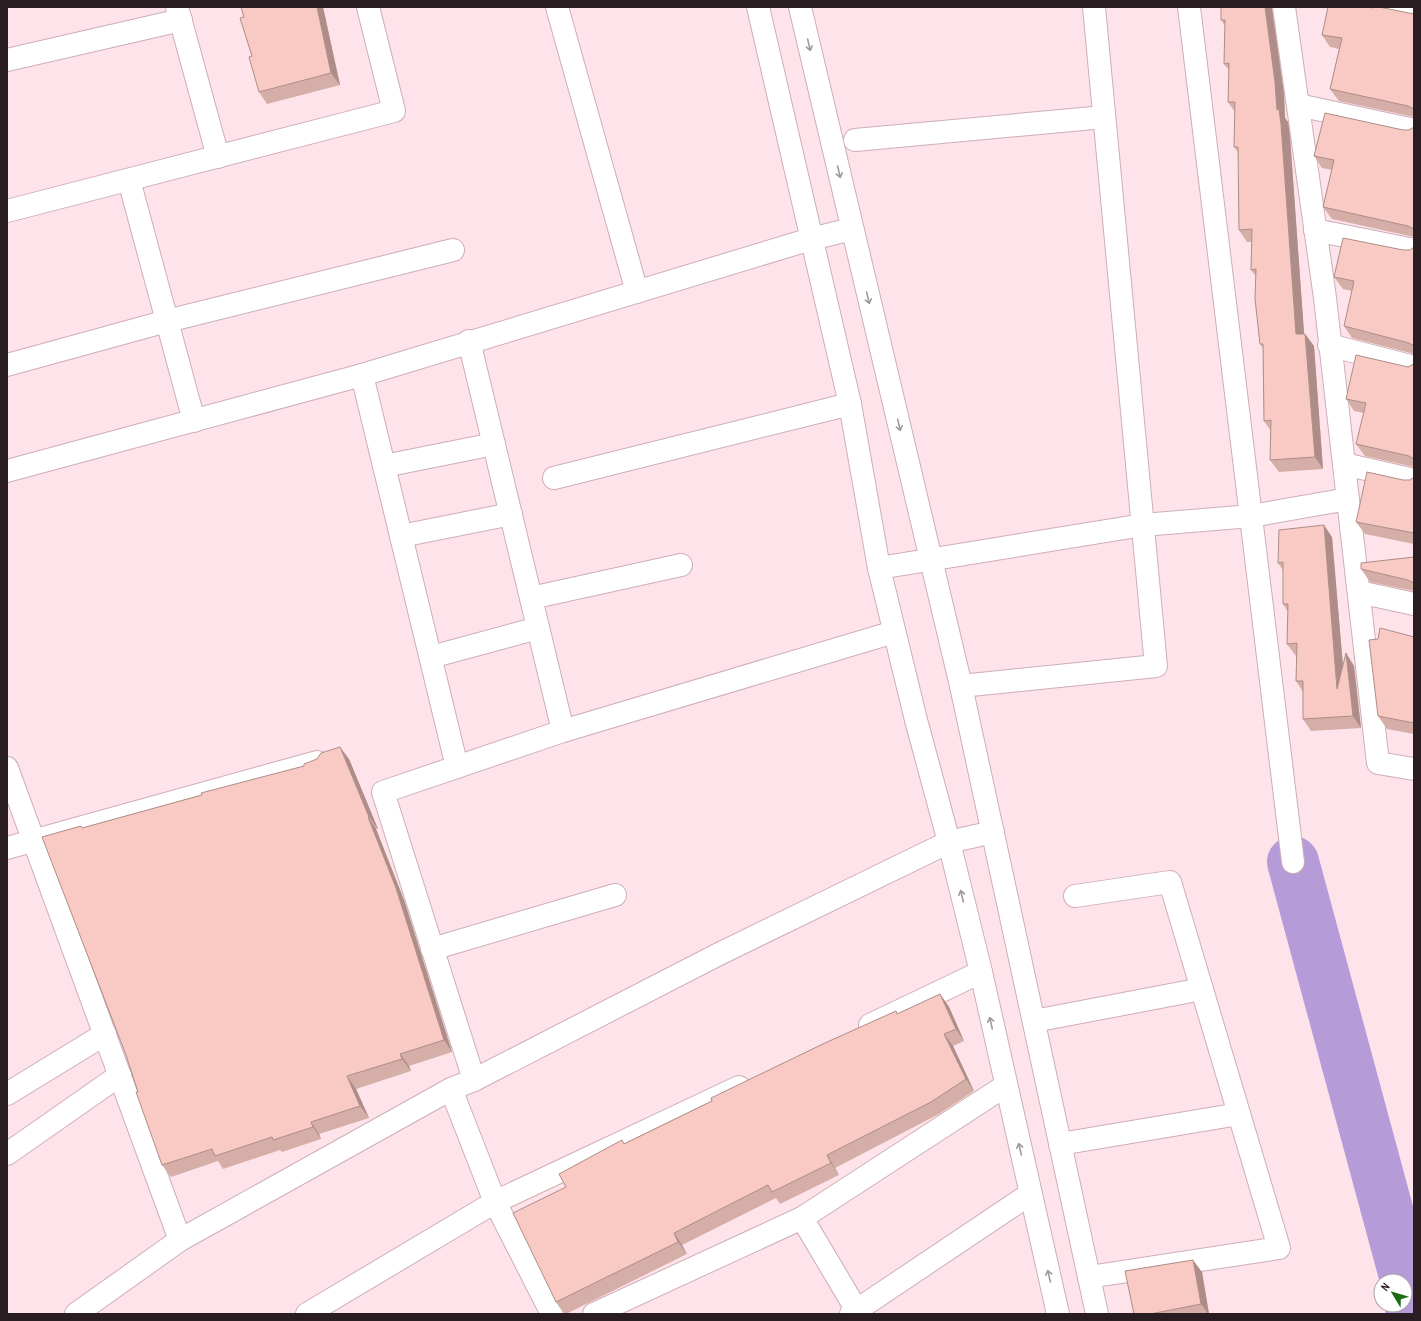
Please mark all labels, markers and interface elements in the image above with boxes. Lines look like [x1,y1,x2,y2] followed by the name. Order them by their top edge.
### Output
[806,38,814,51] one-way arrow
[835,165,843,178] one-way arrow
[865,291,873,304] one-way arrow
[895,418,903,431] one-way arrow
[957,890,965,903] one-way arrow
[987,1016,995,1029] one-way arrow
[1015,1143,1023,1156] one-way arrow
[1045,1270,1052,1283] one-way arrow
[1373,1273,1413,1313] north arrow
[1378,1280,1393,1294] text: N

